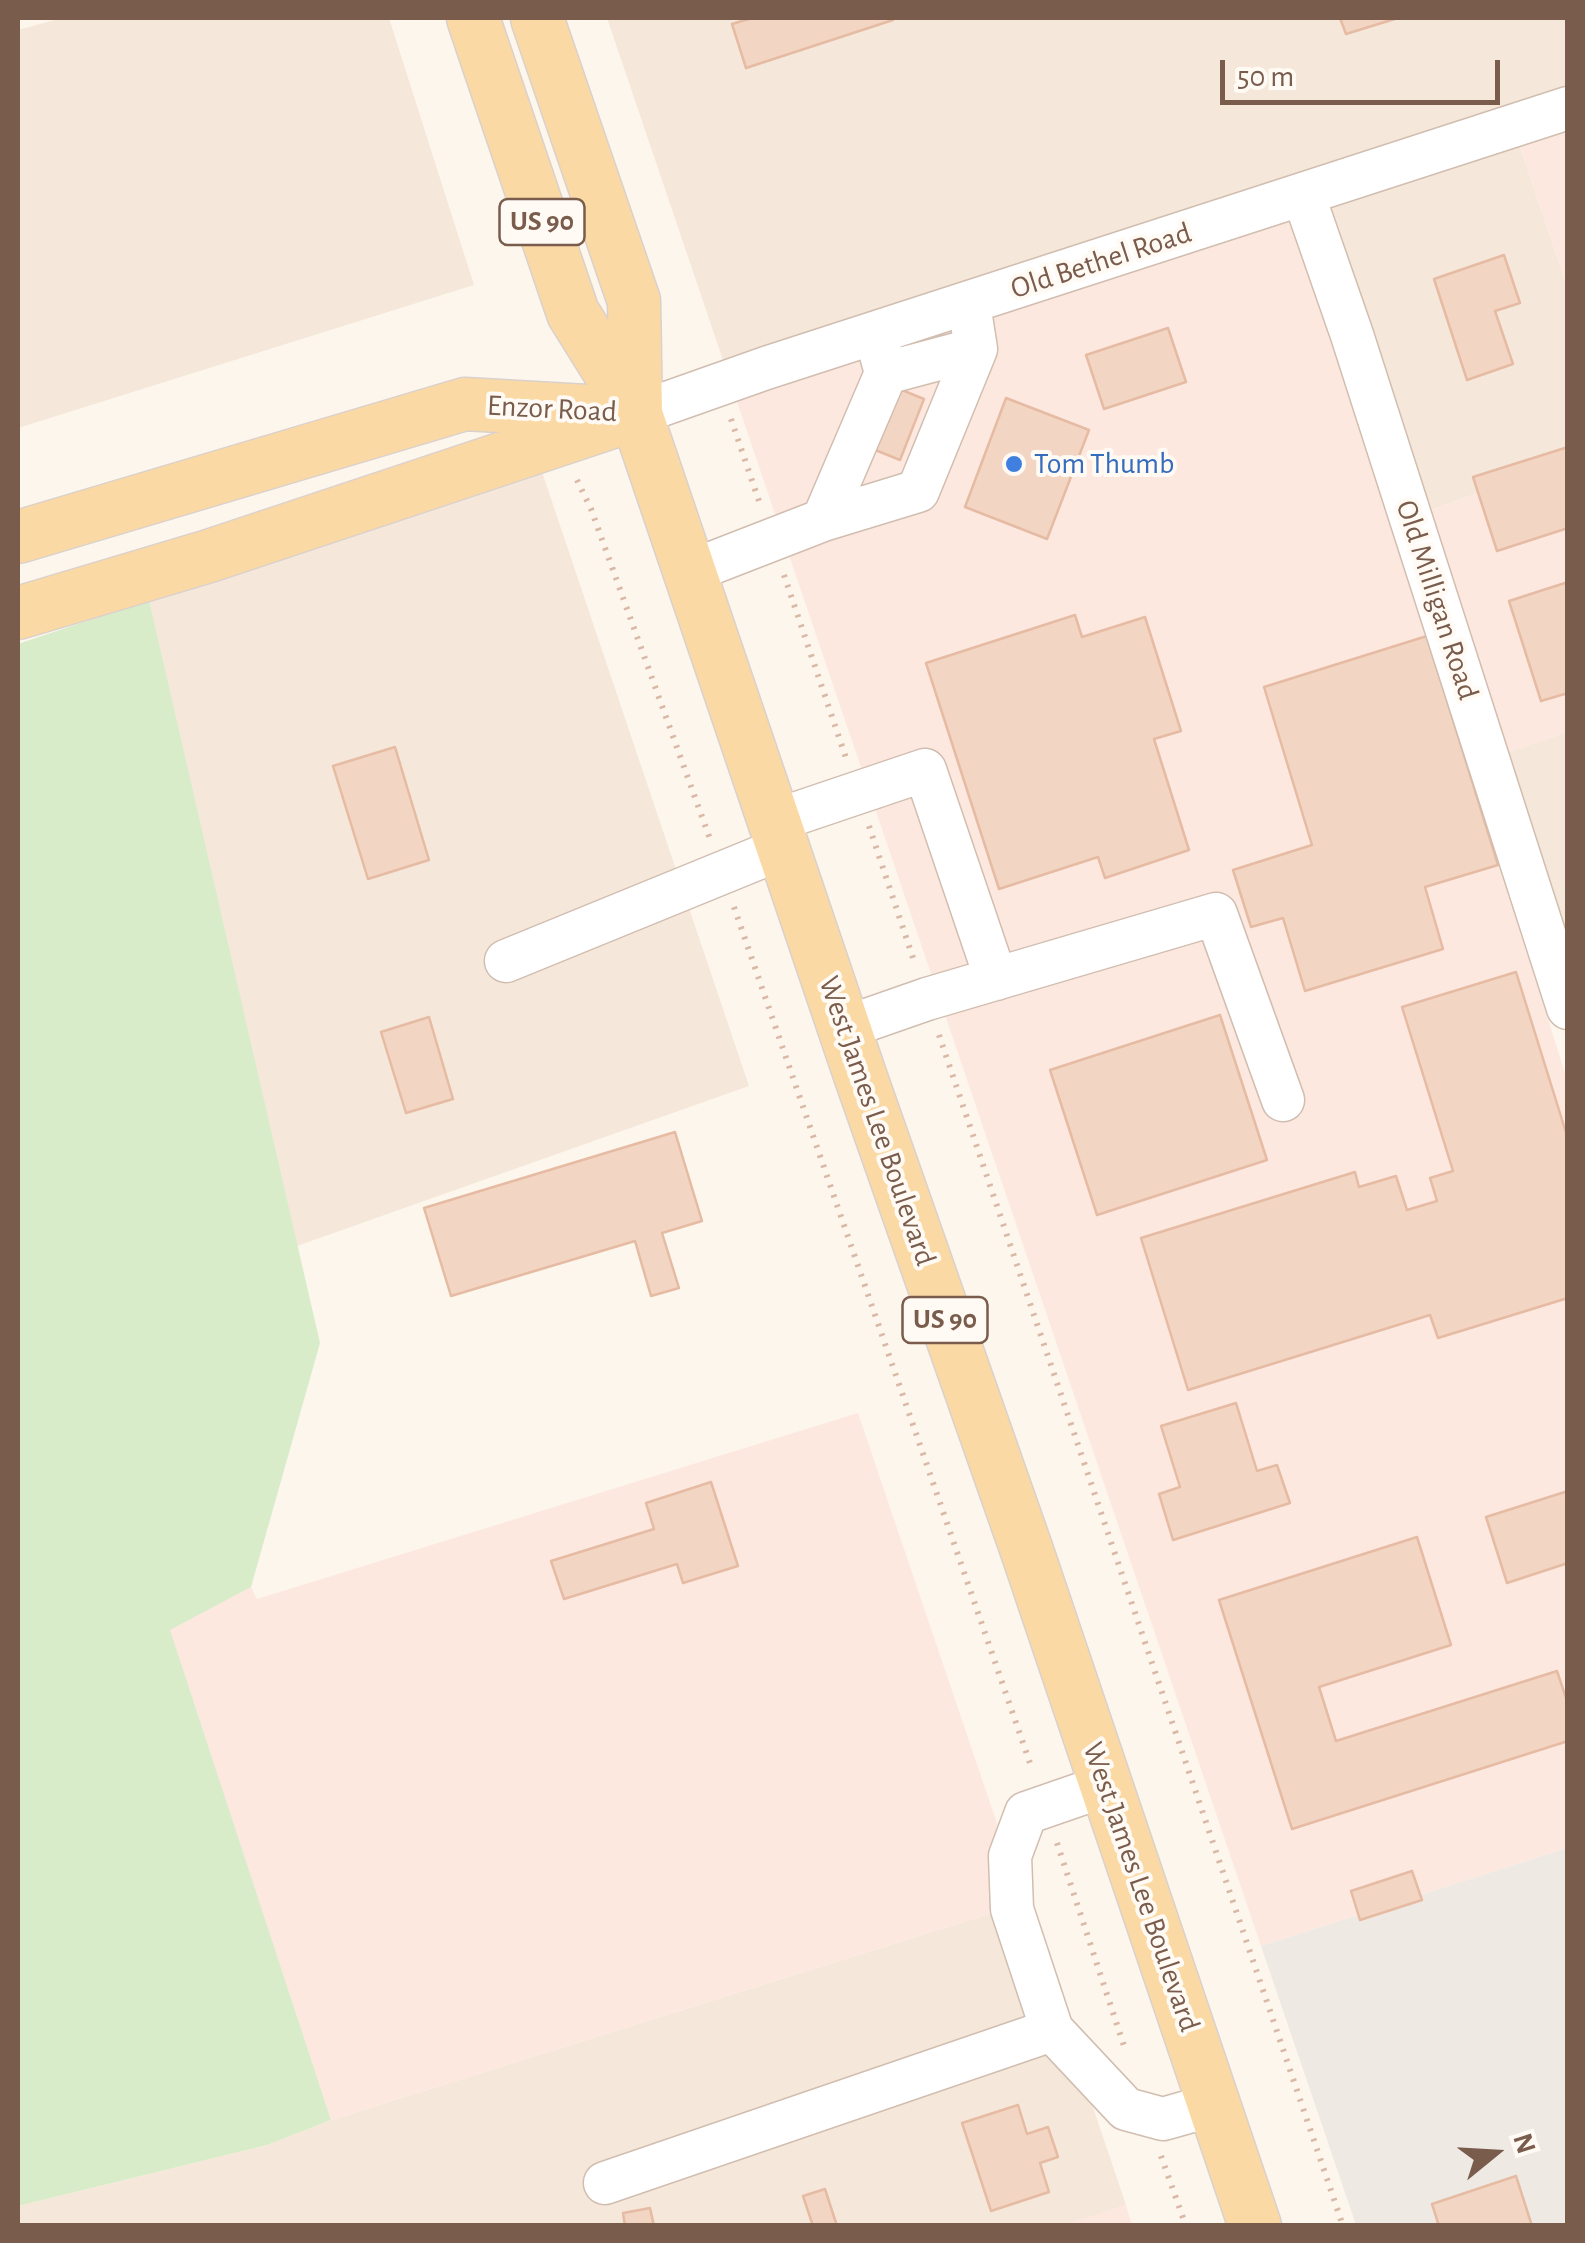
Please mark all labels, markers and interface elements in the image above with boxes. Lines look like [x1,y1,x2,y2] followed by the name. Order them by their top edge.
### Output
[1225,40,1505,102] scale bar
[1237,62,1294,92] text: 50 m
[500,199,584,245] road number: US 90
[1006,215,1196,307] street label: Old Bethel Road
[486,388,618,430] street label: Enzor Road
[1034,446,1175,482] place label: Tom Thumb
[1003,453,1025,475] marker: Tom Thumb
[1388,496,1486,704] street label: Old Milligan Road
[811,972,943,1270] street label: West James Lee Boulevard
[902,1297,988,1343] road number: US 90
[1075,1738,1207,2036] street label: West James Lee Boulevard
[1445,2103,1545,2203] north arrow
[1507,2130,1540,2157] text: N

